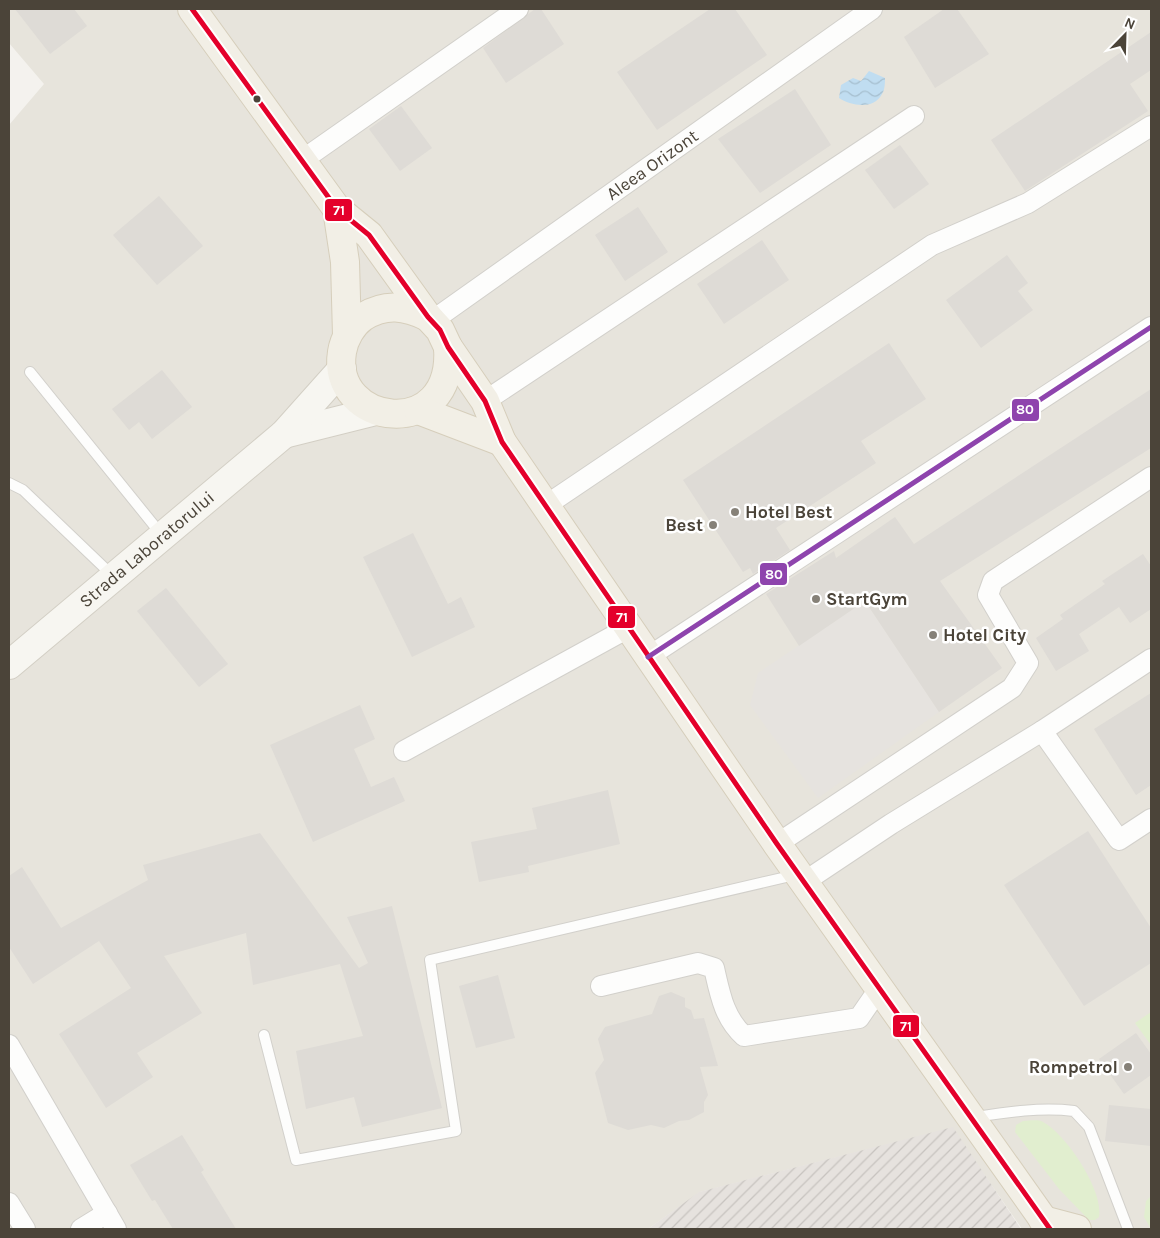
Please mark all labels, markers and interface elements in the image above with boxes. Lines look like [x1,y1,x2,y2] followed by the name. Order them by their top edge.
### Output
[1100,10,1150,60] north arrow
[1122,14,1138,33] text: N
[252,94,262,104] unlabelled marker
[602,125,703,205] street label: Aleea Orizont
[324,198,353,222] line badge: 71
[333,202,345,219] text: 71
[1011,398,1040,422] line badge: 80
[1016,401,1034,418] text: 80
[75,486,219,612] street label: Strada Laboratorului
[745,501,832,523] place label: Hotel Best
[729,506,741,518] marker: Hotel Best
[665,514,703,536] place label: Best
[707,519,719,531] marker: Best
[759,562,788,586] line badge: 80
[765,566,783,583] text: 80
[826,588,908,610] place label: StartGym
[810,593,822,605] marker: StartGym
[607,605,636,629] line badge: 71
[616,609,628,626] text: 71
[943,624,1026,646] place label: Hotel City
[927,629,939,641] marker: Hotel City
[892,1014,920,1038] line badge: 71
[900,1018,912,1035] text: 71
[1029,1056,1118,1078] place label: Rompetrol
[1122,1061,1134,1073] marker: Rompetrol

